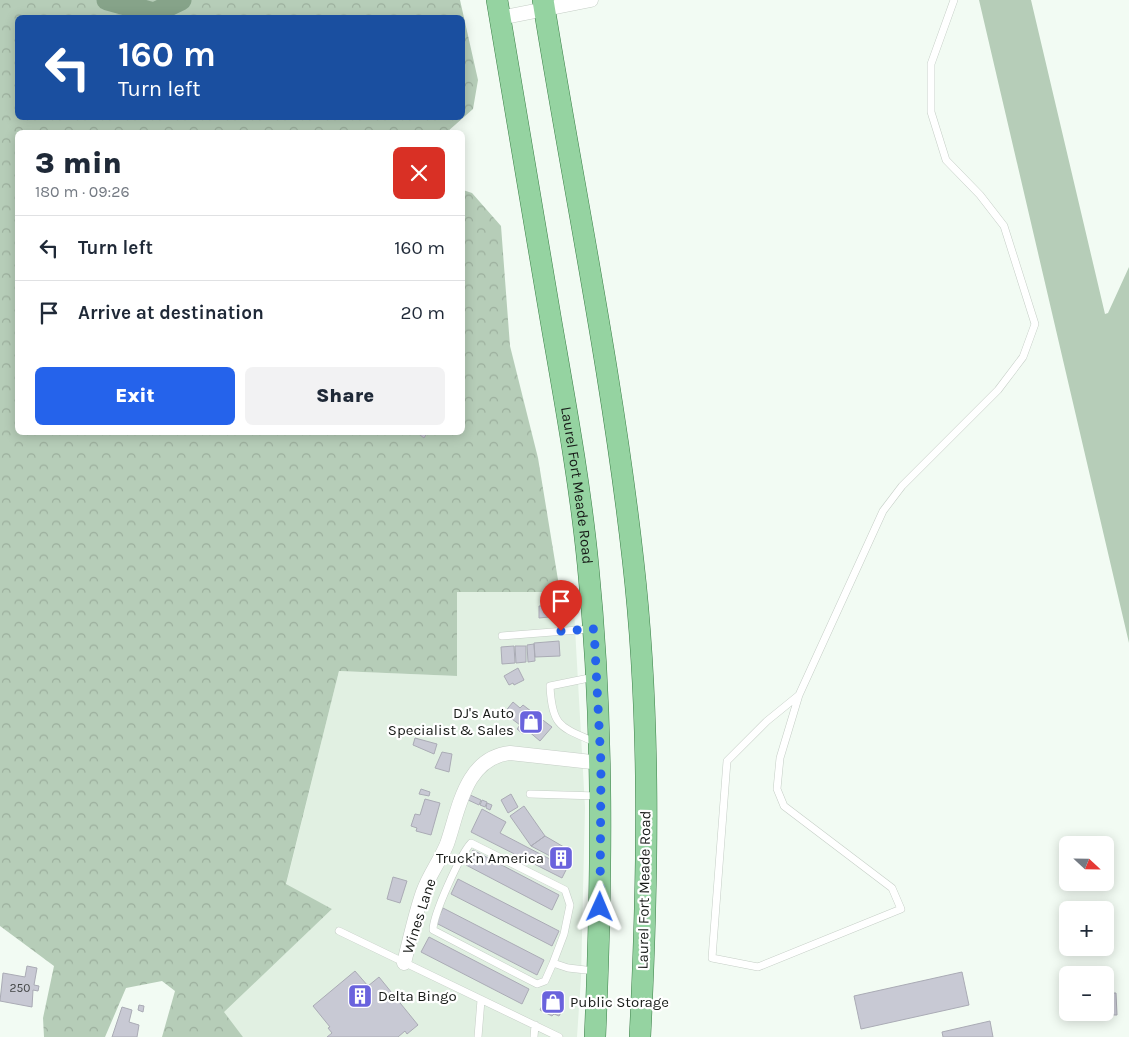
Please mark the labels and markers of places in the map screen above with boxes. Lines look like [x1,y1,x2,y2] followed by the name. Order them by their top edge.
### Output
[540,580,582,631] pin
[388,704,514,739] place label: DJ's Auto Specialist & Sales
[518,709,544,735] shop icon: DJ's Auto Specialist & Sales
[548,845,574,871] building icon: Truck'n America
[436,849,544,867] place label: Truck'n America
[347,983,373,1009] building icon: Delta Bingo
[378,987,457,1005] place label: Delta Bingo
[540,989,566,1015] shop icon: Public Storage
[570,993,669,1011] place label: Public Storage

